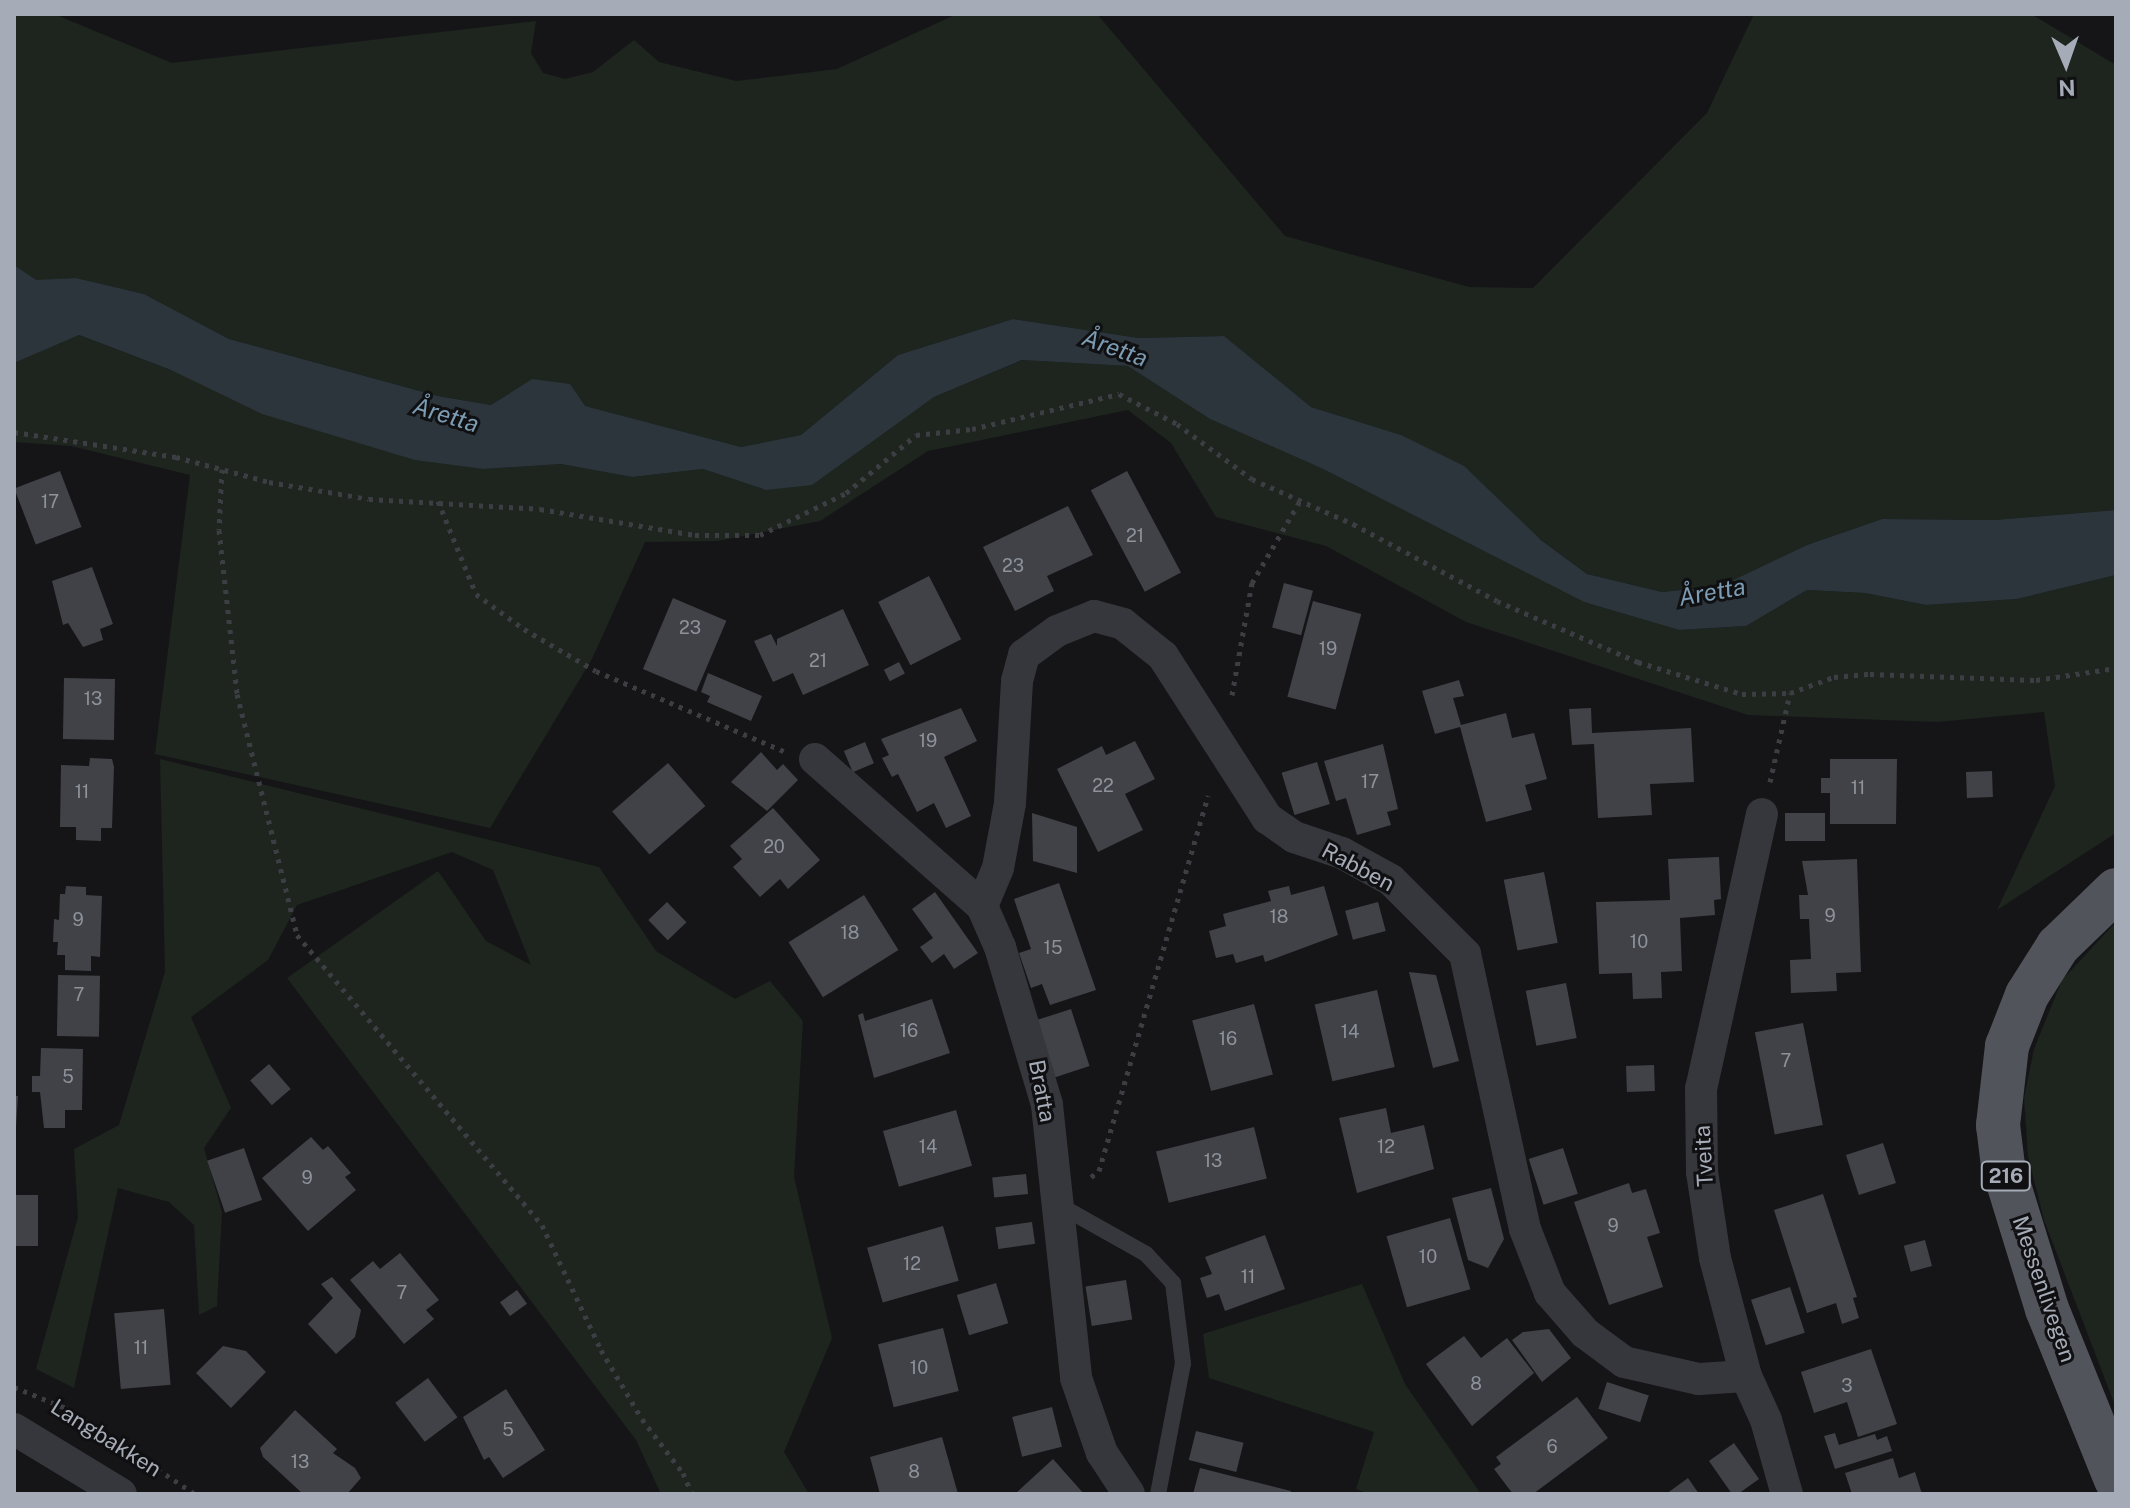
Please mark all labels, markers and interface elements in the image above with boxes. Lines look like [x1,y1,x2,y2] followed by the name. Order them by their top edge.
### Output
[2026,24,2106,104] north arrow
[2058,75,2076,101] text: N
[1078,323,1152,373] water label: Åretta
[410,391,482,439] water label: Åretta
[41,491,59,513] house number: 17
[1126,525,1144,547] house number: 21
[1002,555,1024,577] house number: 23
[1676,572,1748,612] water label: Åretta
[679,617,701,639] house number: 23
[1319,638,1337,660] house number: 19
[809,650,827,672] house number: 21
[84,688,102,710] house number: 13
[919,730,937,752] house number: 19
[1361,771,1379,793] house number: 17
[1092,775,1114,797] house number: 22
[1851,777,1865,799] house number: 11
[75,781,89,803] house number: 11
[763,836,785,858] house number: 20
[1317,837,1399,897] street label: Rabben
[1824,905,1836,927] house number: 9
[1270,906,1288,928] house number: 18
[72,909,84,931] house number: 9
[841,922,859,944] house number: 18
[1630,931,1648,953] house number: 10
[1044,937,1062,959] house number: 15
[74,984,84,1006] house number: 7
[900,1020,918,1042] house number: 16
[1341,1021,1359,1043] house number: 14
[1219,1028,1237,1050] house number: 16
[1781,1050,1791,1072] house number: 7
[1023,1058,1061,1124] street label: Bratta
[62,1066,74,1088] house number: 5
[1689,1125,1719,1187] street label: Tveita
[919,1136,937,1158] house number: 14
[1377,1136,1395,1158] house number: 12
[1204,1150,1222,1172] house number: 13
[1980,1160,2032,1192] road number: 216
[301,1167,313,1189] house number: 9
[2007,1212,2081,1366] street label: Messenlivegen
[1607,1215,1619,1237] house number: 9
[1419,1246,1437,1268] house number: 10
[903,1253,921,1275] house number: 12
[1241,1266,1255,1288] house number: 11
[397,1282,407,1304] house number: 7
[134,1337,148,1359] house number: 11
[910,1357,928,1379] house number: 10
[1470,1373,1482,1395] house number: 8
[1841,1375,1853,1397] house number: 3
[46,1394,166,1482] street label: Langbakken
[502,1419,514,1441] house number: 5
[1546,1436,1558,1458] house number: 6
[291,1451,309,1473] house number: 13
[908,1461,920,1483] house number: 8

